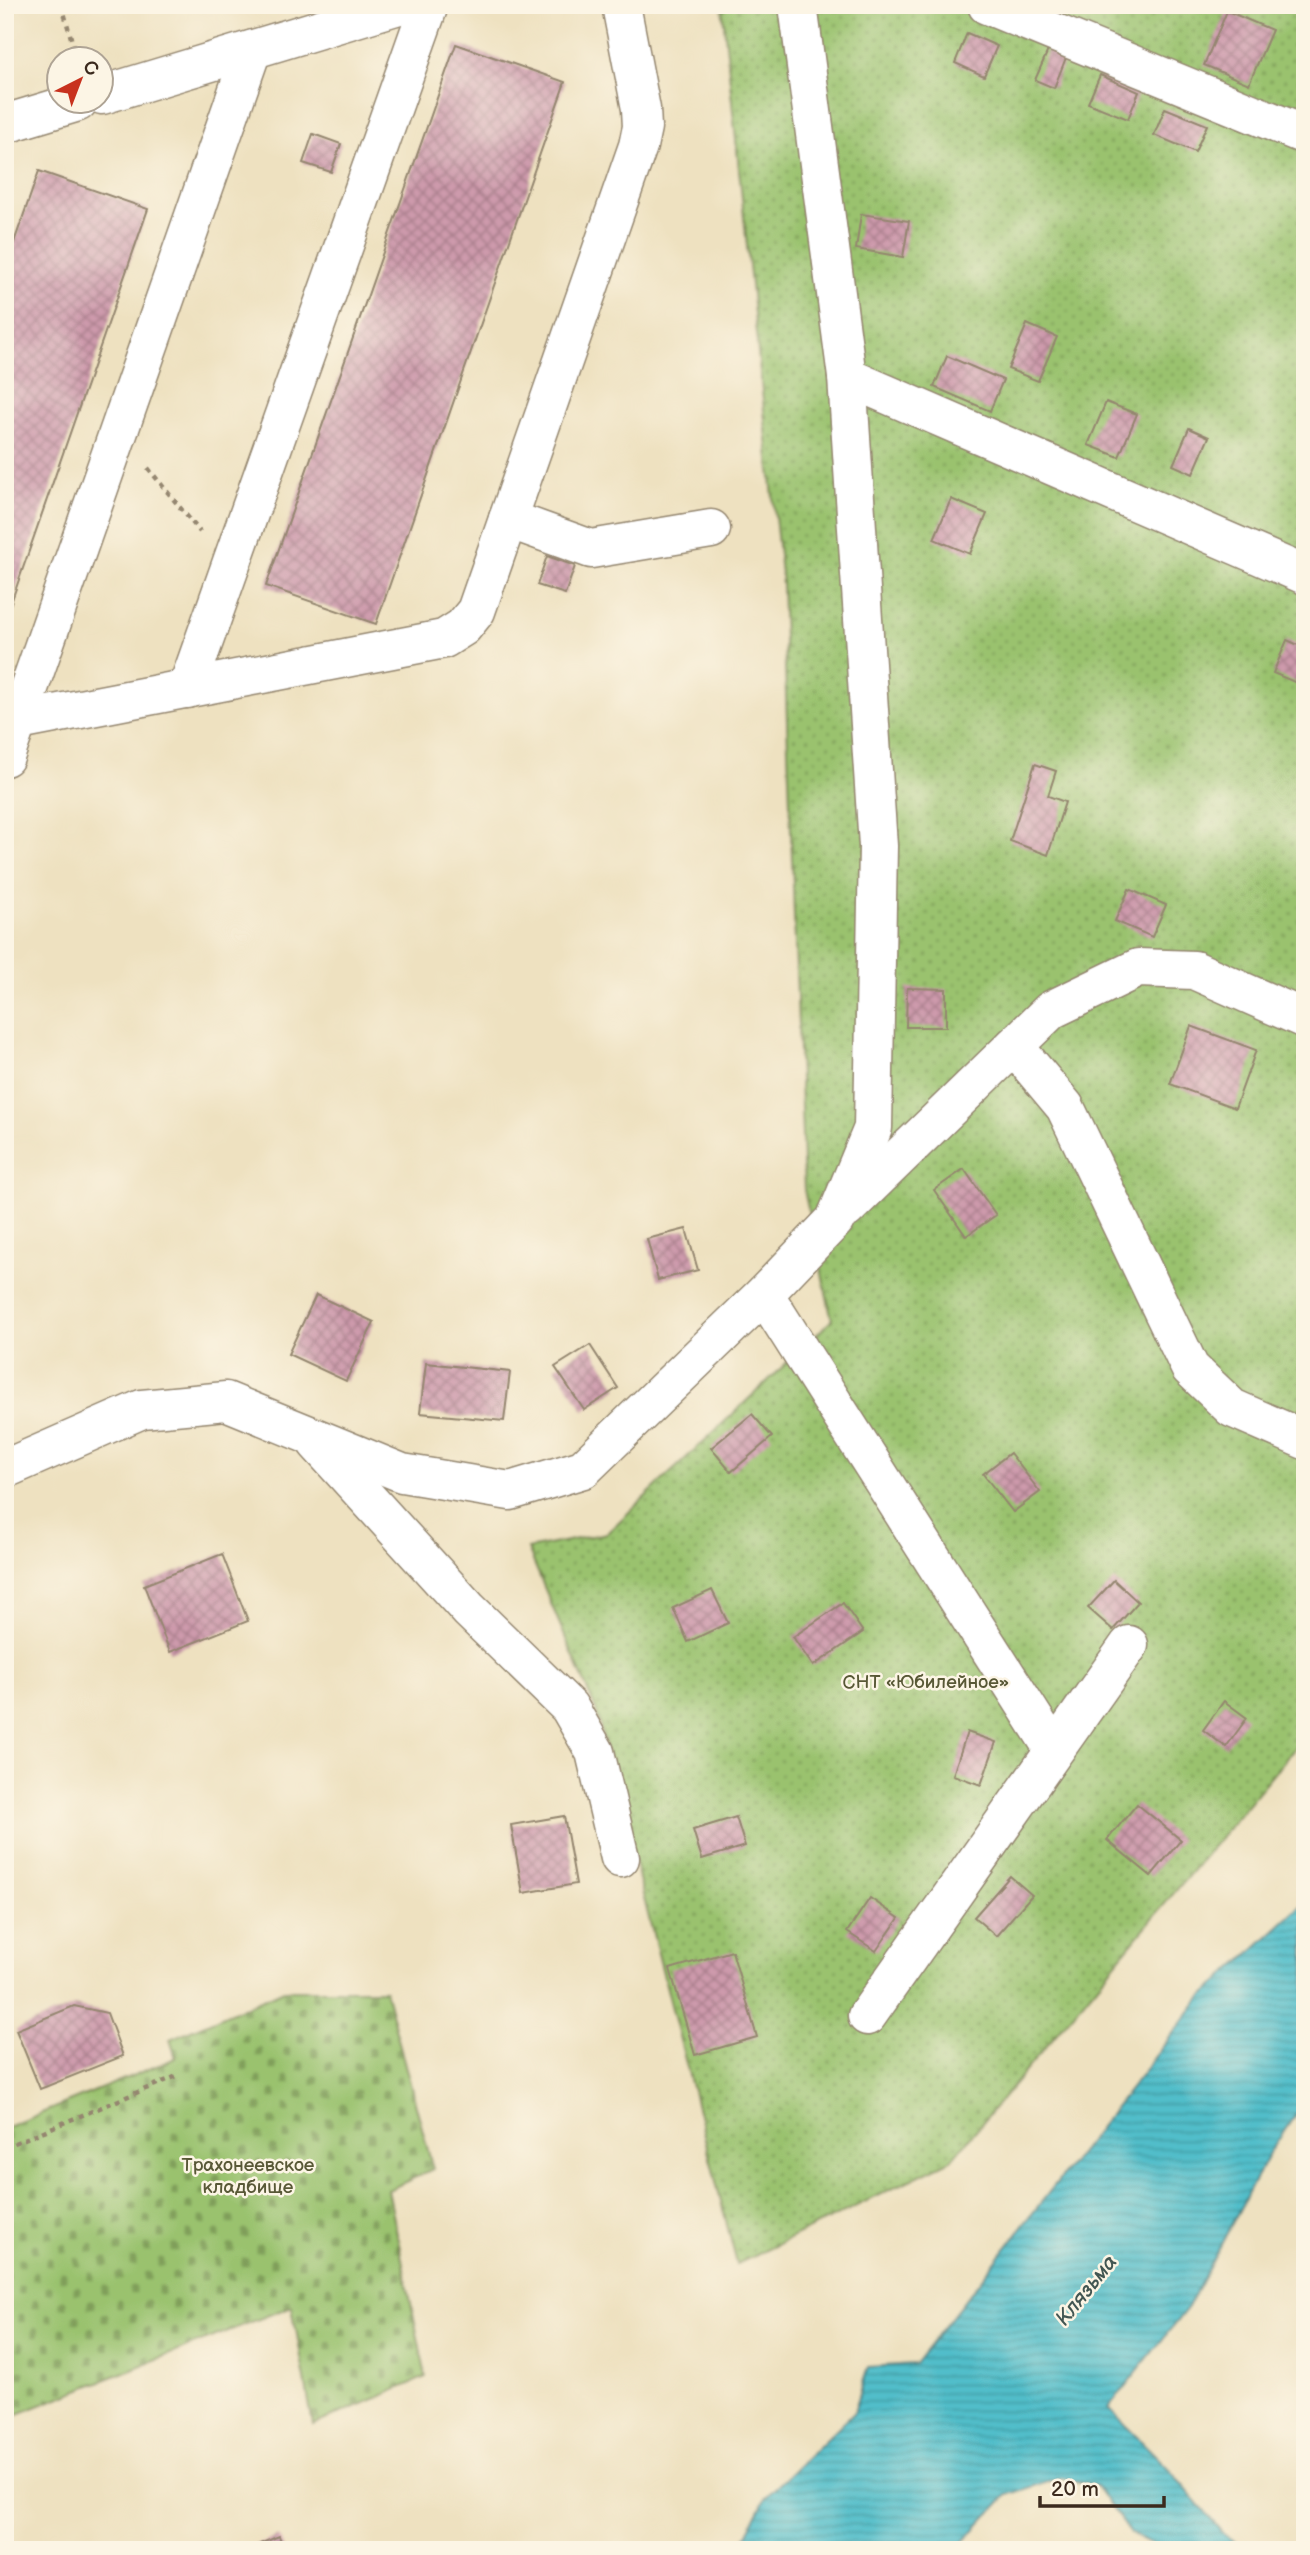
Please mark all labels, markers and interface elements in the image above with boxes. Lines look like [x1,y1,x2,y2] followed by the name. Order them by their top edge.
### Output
[46,46,116,116] north arrow
[78,56,103,81] text: С
[843,1671,1009,1694] park label: СНТ «Юбилейное»
[182,2154,315,2199] park label: Трахонеевское кладбище
[1050,2250,1123,2331] water label: Клязьма
[1040,2464,1165,2508] scale bar
[1051,2477,1099,2502] text: 20 m

